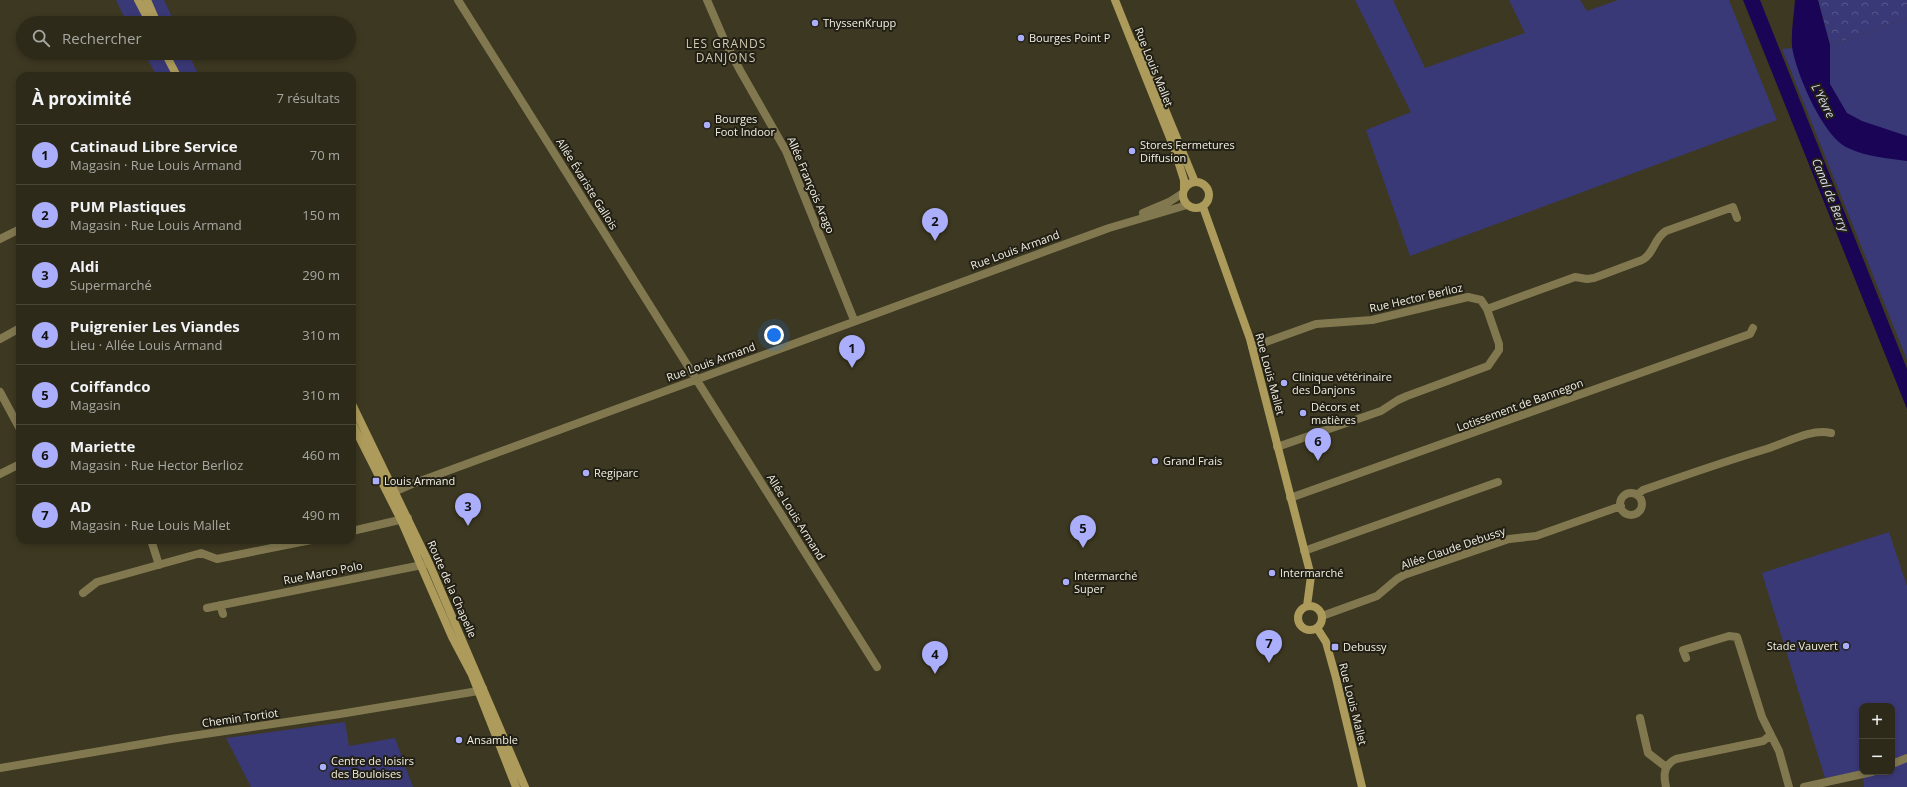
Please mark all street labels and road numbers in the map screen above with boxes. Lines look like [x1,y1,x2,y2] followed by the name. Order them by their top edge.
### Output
[1132,25,1177,109] street label: Rue Louis Mallet
[784,134,839,236] street label: Allée François Arago
[553,135,622,232] street label: Allée Évariste Gallois
[968,226,1061,273] street label: Rue Louis Armand
[1368,280,1464,316] street label: Rue Hector Berlioz
[1252,331,1289,417] street label: Rue Louis Mallet
[664,338,757,385] street label: Rue Louis Armand
[1454,375,1585,434] street label: Lotissement de Bannegon
[764,471,829,563] street label: Allée Louis Armand
[1399,522,1508,572] street label: Allée Claude Debussy
[424,538,481,640] street label: Route de la Chapelle
[282,557,364,588] street label: Rue Marco Polo
[1336,661,1371,747] street label: Rue Louis Mallet
[201,705,279,730] street label: Chemin Tortiot

